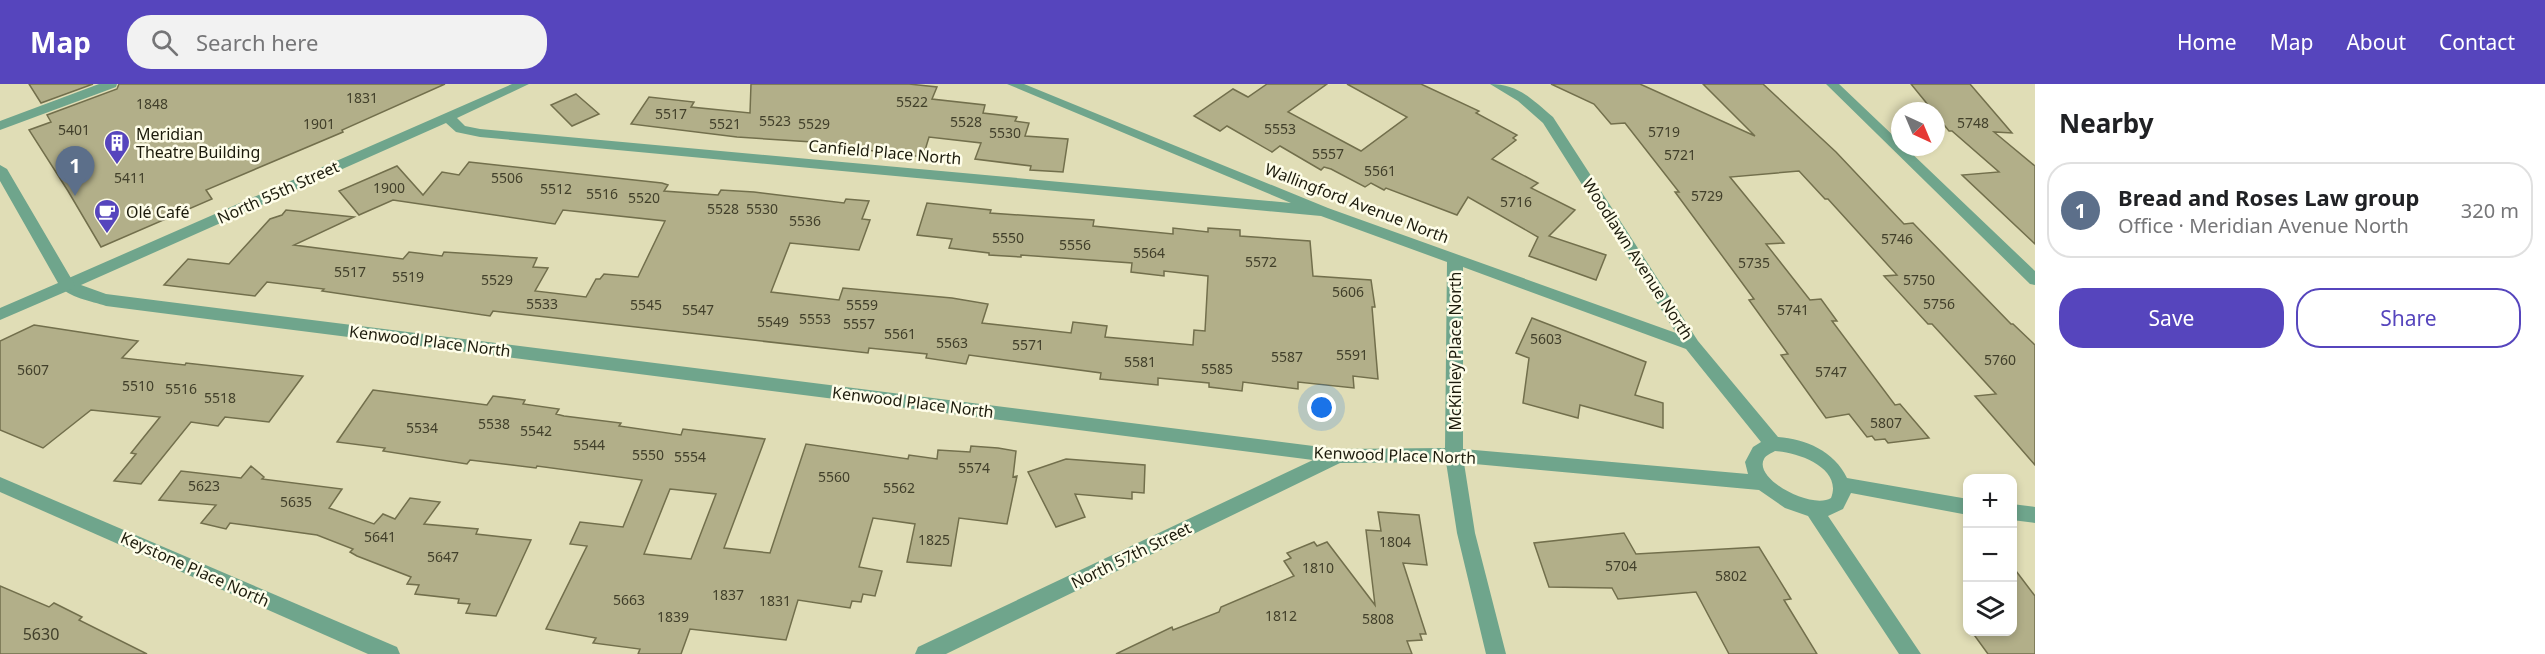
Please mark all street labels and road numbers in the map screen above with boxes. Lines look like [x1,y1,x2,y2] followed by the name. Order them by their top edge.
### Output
[808,134,962,170] street label: Canfield Place North
[214,155,343,229] street label: North 55th Street
[1262,158,1452,248] street label: Wallingford Avenue North
[1578,174,1698,344] street label: Woodlawn Avenue North
[1444,271,1466,431] street label: McKinley Place North
[348,320,512,362] street label: Kenwood Place North
[831,381,995,423] street label: Kenwood Place North
[1313,441,1477,469] street label: Kenwood Place North
[1067,516,1195,594] street label: North 57th Street
[117,526,273,612] street label: Keystone Place North

